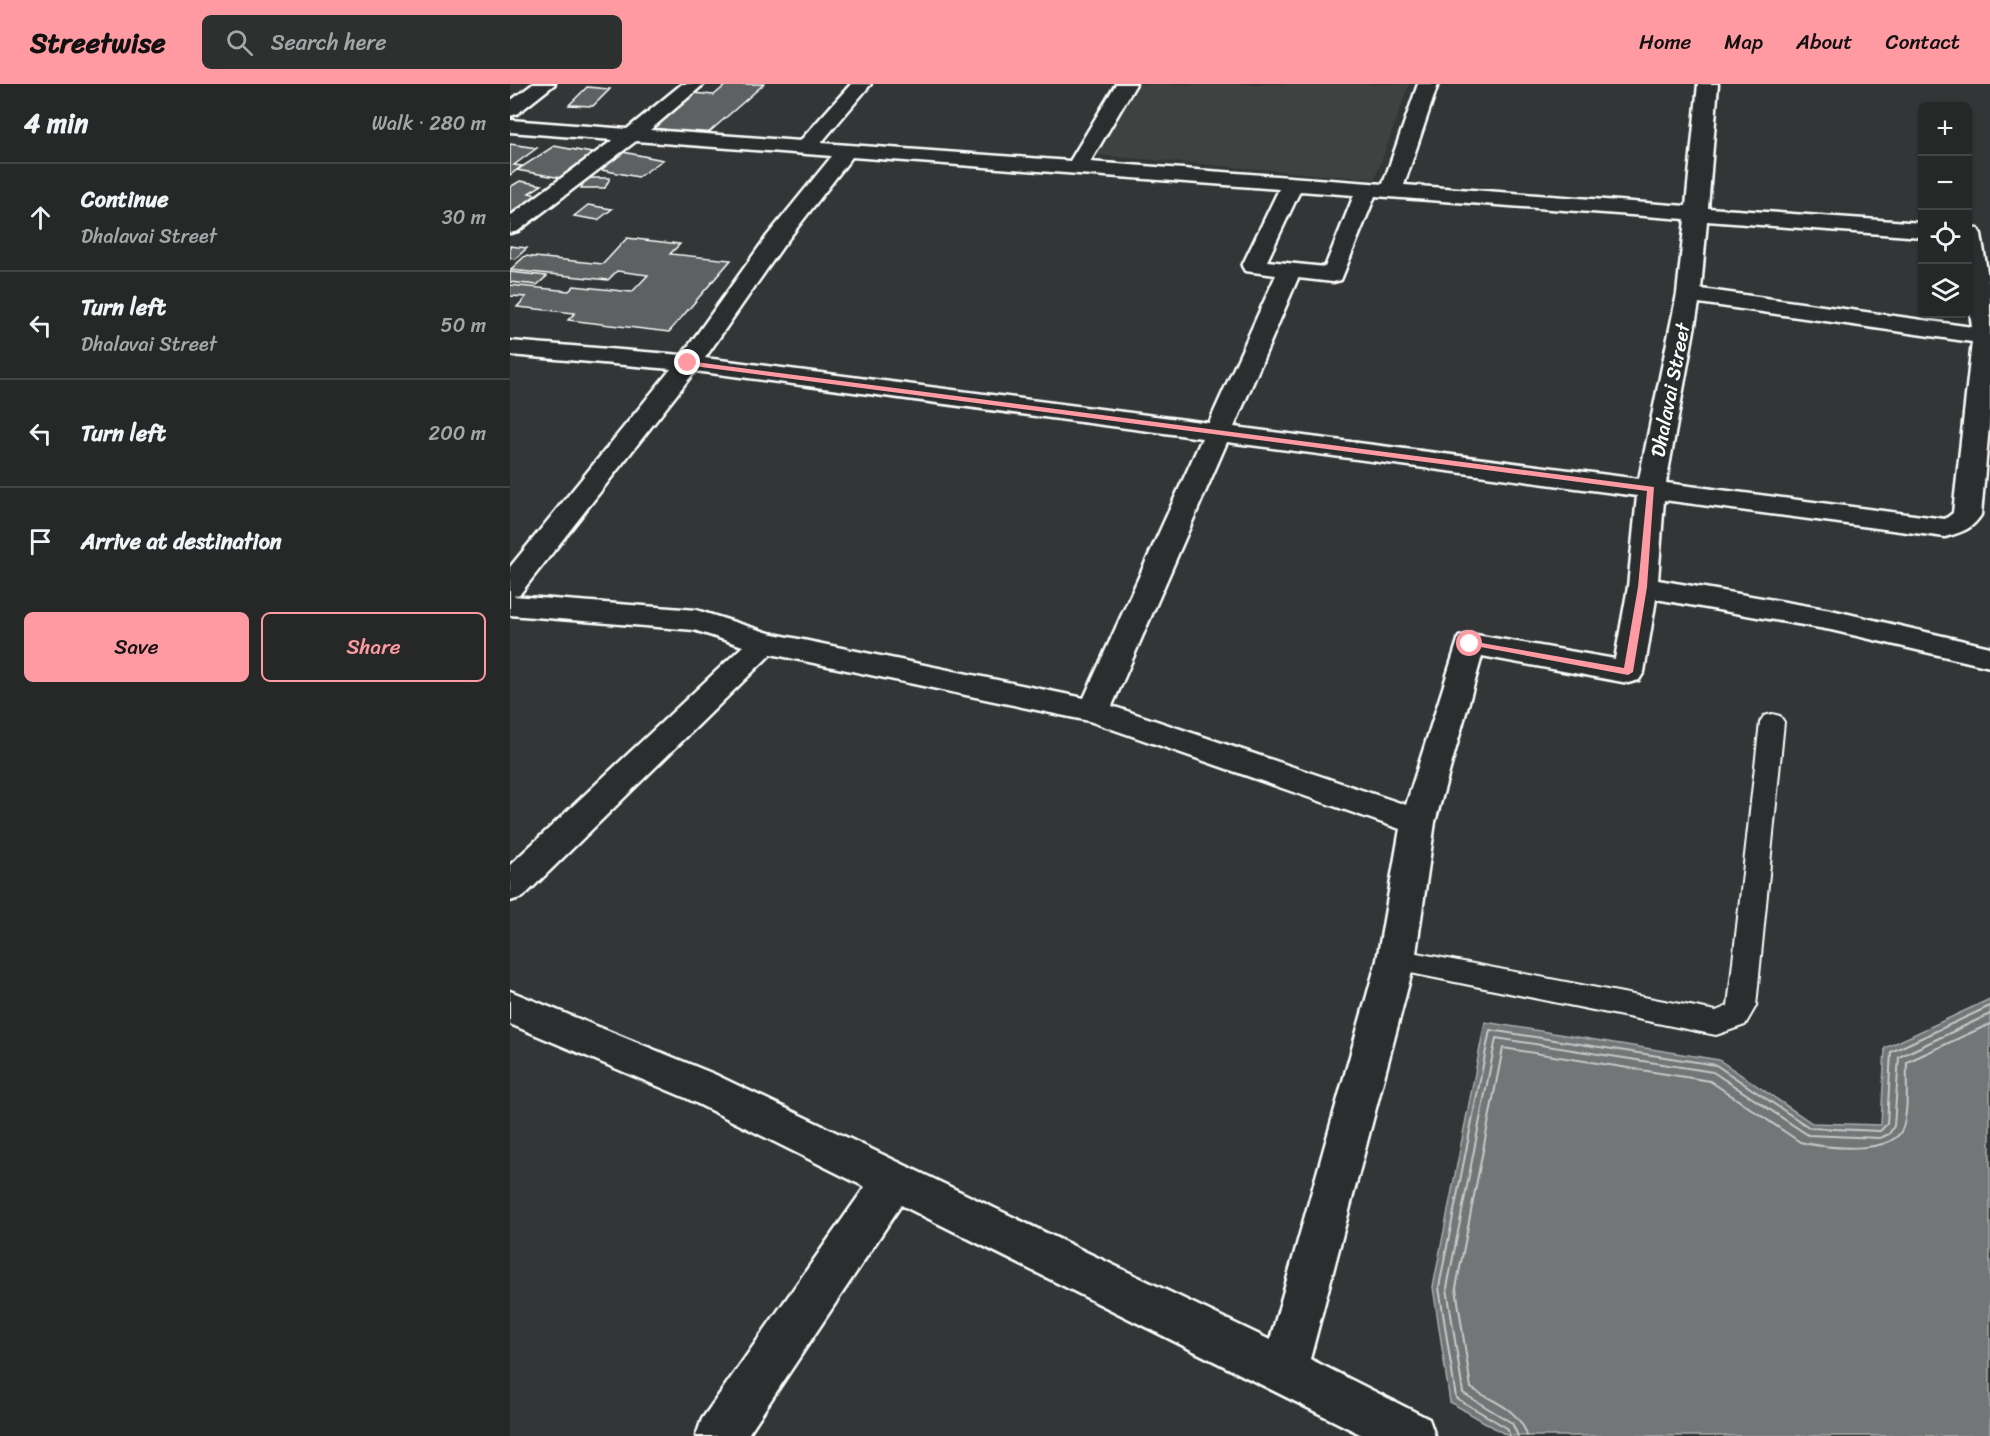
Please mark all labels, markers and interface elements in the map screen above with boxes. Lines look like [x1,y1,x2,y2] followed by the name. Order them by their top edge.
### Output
[202,15,622,69] search box
[30,18,166,67] text: Streetwise
[271,23,387,62] text: Search here
[1639,23,1691,61] text: Home
[1724,23,1763,61] text: Map
[1796,23,1853,61] text: About
[1886,23,1960,61] text: Contact
[223,26,256,59] icon: search
[24,100,88,146] text: 4 min
[1918,102,1972,318] map controls
[1918,102,1972,156] button: +
[372,106,486,141] text: Walk · 280 m
[1918,156,1972,210] button: −
[81,180,169,219] text: Continue
[442,200,486,235] text: 30 m
[24,201,57,234] icon: ahead
[1918,210,1972,264] button: locate
[81,219,217,254] text: Dhalavai Street
[1918,264,1972,318] button: layers
[81,288,166,327] text: Turn left
[441,308,486,343] text: 50 m
[24,309,57,342] icon: left
[1640,319,1701,460] street label: Dhalavai Street
[81,327,217,362] text: Dhalavai Street
[674,349,700,375] route end
[81,414,166,453] text: Turn left
[429,416,486,451] text: 200 m
[24,417,57,450] icon: left
[81,522,282,561] text: Arrive at destination
[24,525,57,558] icon: arrive
[24,612,249,682] button: Save
[261,612,486,682] button: Share
[1456,630,1482,656] route start

